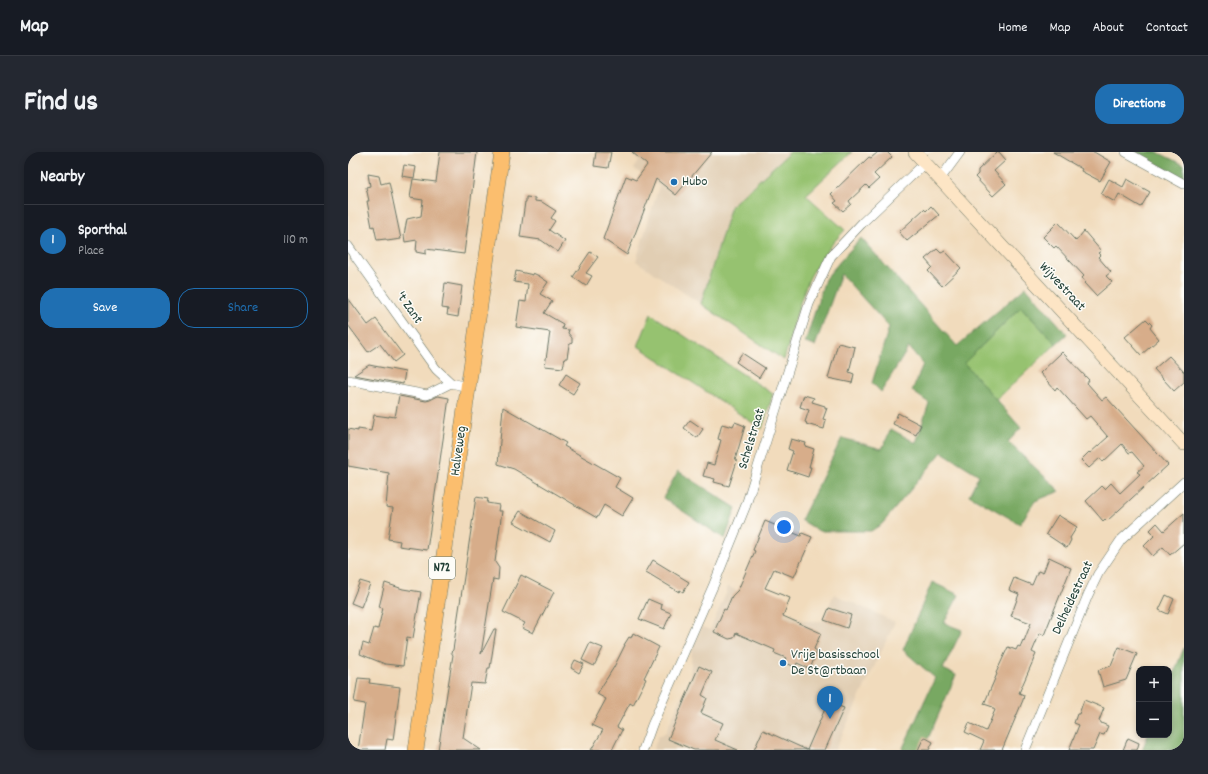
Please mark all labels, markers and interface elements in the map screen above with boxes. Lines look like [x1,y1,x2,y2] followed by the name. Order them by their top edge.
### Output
[20,14,49,41] text: Map
[998,18,1027,38] text: Home
[1049,18,1071,38] text: Map
[1093,18,1124,38] text: About
[1146,18,1188,38] text: Contact
[24,84,98,124] text: Find us
[1095,84,1184,124] button: Directions
[40,166,84,190] text: Nearby
[682,172,708,192] place label: Hubo
[669,177,679,187] marker: Hubo
[78,220,127,242] text: Sporthal
[52,231,54,250] text: 1
[283,231,308,250] text: 110 m
[78,242,104,261] text: Place
[1034,258,1090,316] street label: Wijvestraat
[40,288,170,328] button: Save
[178,288,308,328] button: Share
[391,288,427,328] street label: 't Zant
[733,406,771,472] street label: Schelstraat
[446,425,472,477] street label: Halveweg
[774,517,794,537] your location
[429,557,455,579] road number: N72
[1047,558,1099,638] street label: Delheidestraat
[791,645,880,681] place label: Vrije basisschool De St@rtbaan
[778,658,788,668] marker: Vrije basisschool De St@rtbaan
[1136,666,1172,738] map controls
[1136,666,1172,702] button: +
[817,686,843,719] pin: 1
[1136,702,1172,738] button: −

